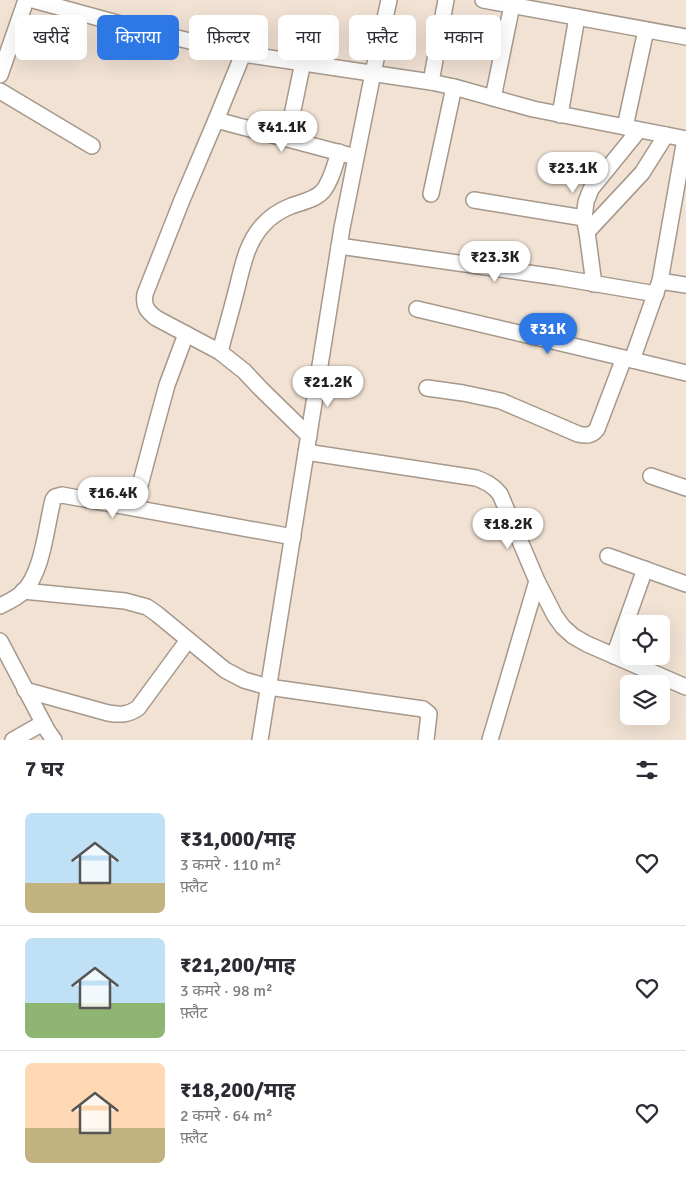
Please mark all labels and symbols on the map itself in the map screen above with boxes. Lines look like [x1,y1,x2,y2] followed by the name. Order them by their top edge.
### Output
[241,110,323,153] pin: ₹41.1K
[532,152,614,194] pin: ₹23.1K
[454,240,536,283] pin: ₹23.3K
[518,312,578,355] pin: ₹31K
[287,366,369,408] pin: ₹21.2K
[72,476,154,519] pin: ₹16.4K
[467,508,549,550] pin: ₹18.2K

